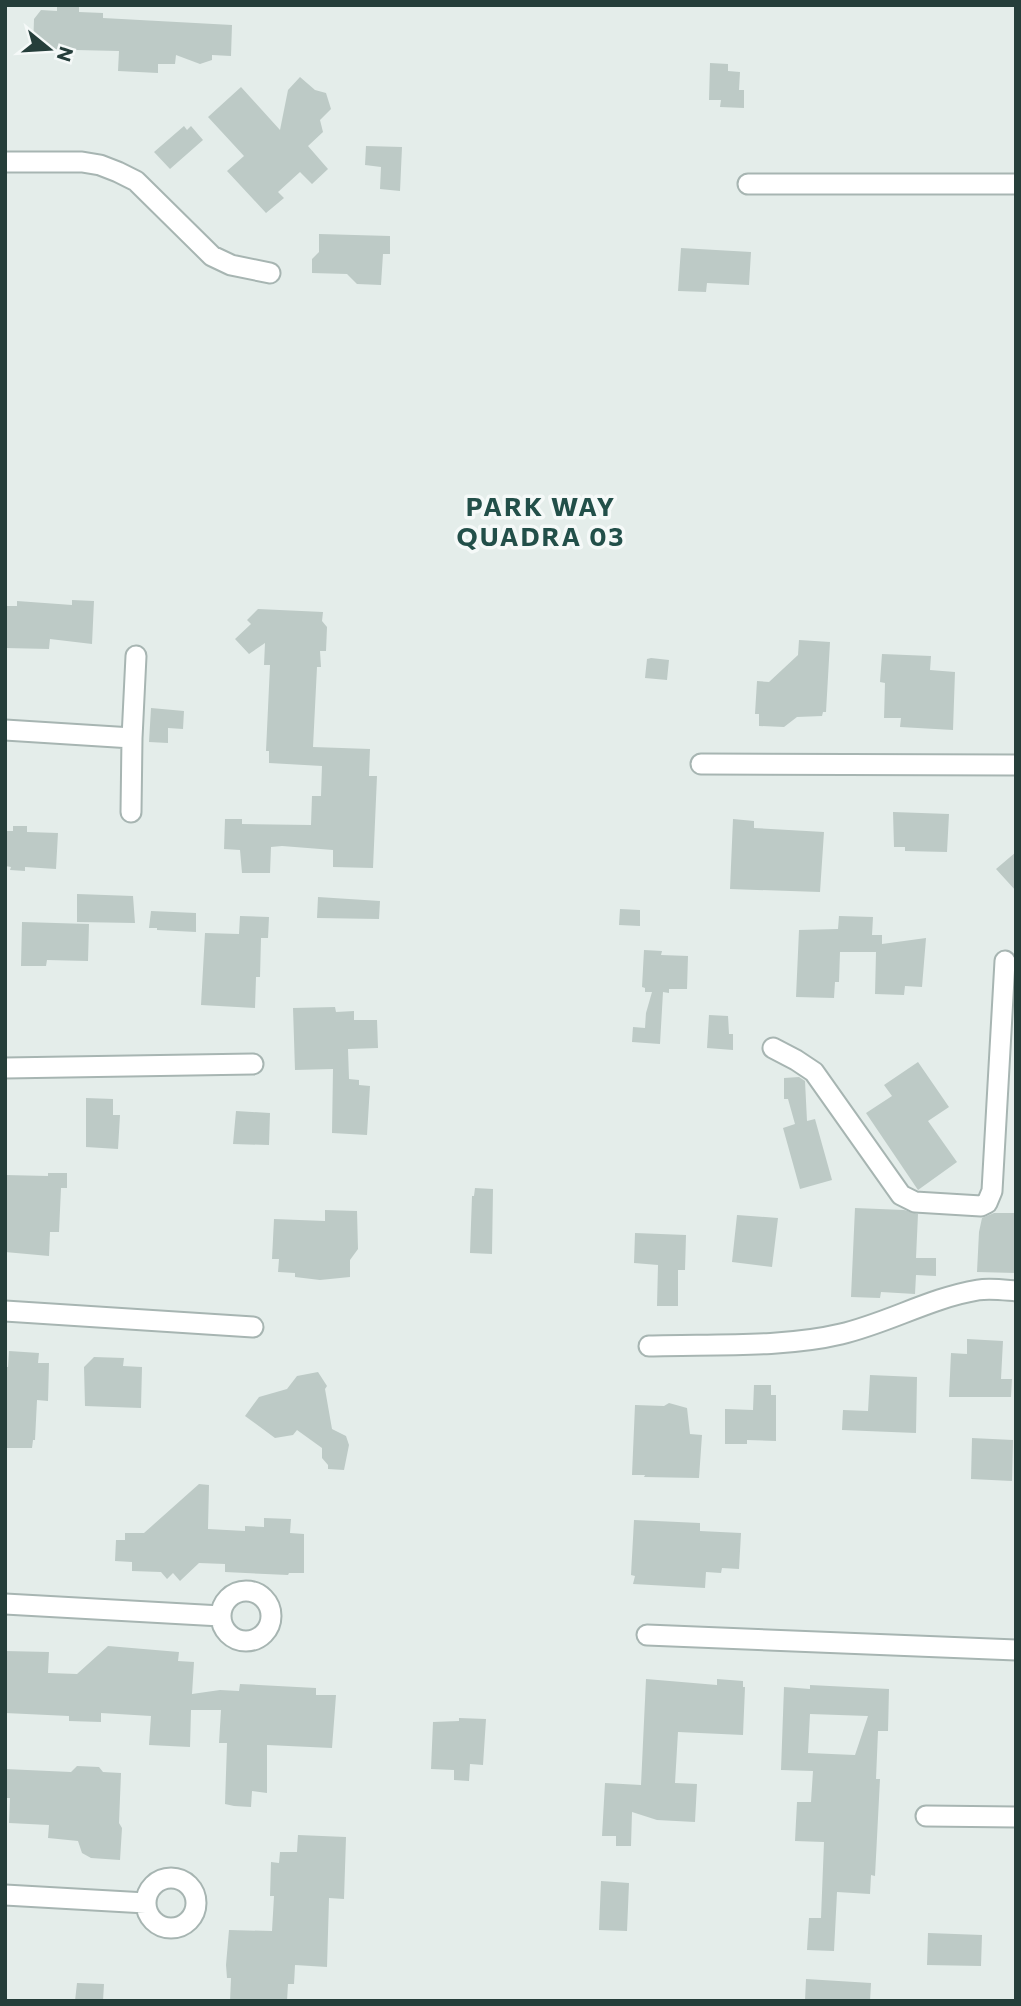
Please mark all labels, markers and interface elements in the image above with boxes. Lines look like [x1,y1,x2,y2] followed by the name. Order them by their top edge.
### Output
[14,14,84,84] north arrow
[53,44,79,65] text: N
[457,490,625,551] district label: PARK WAY QUADRA 03

